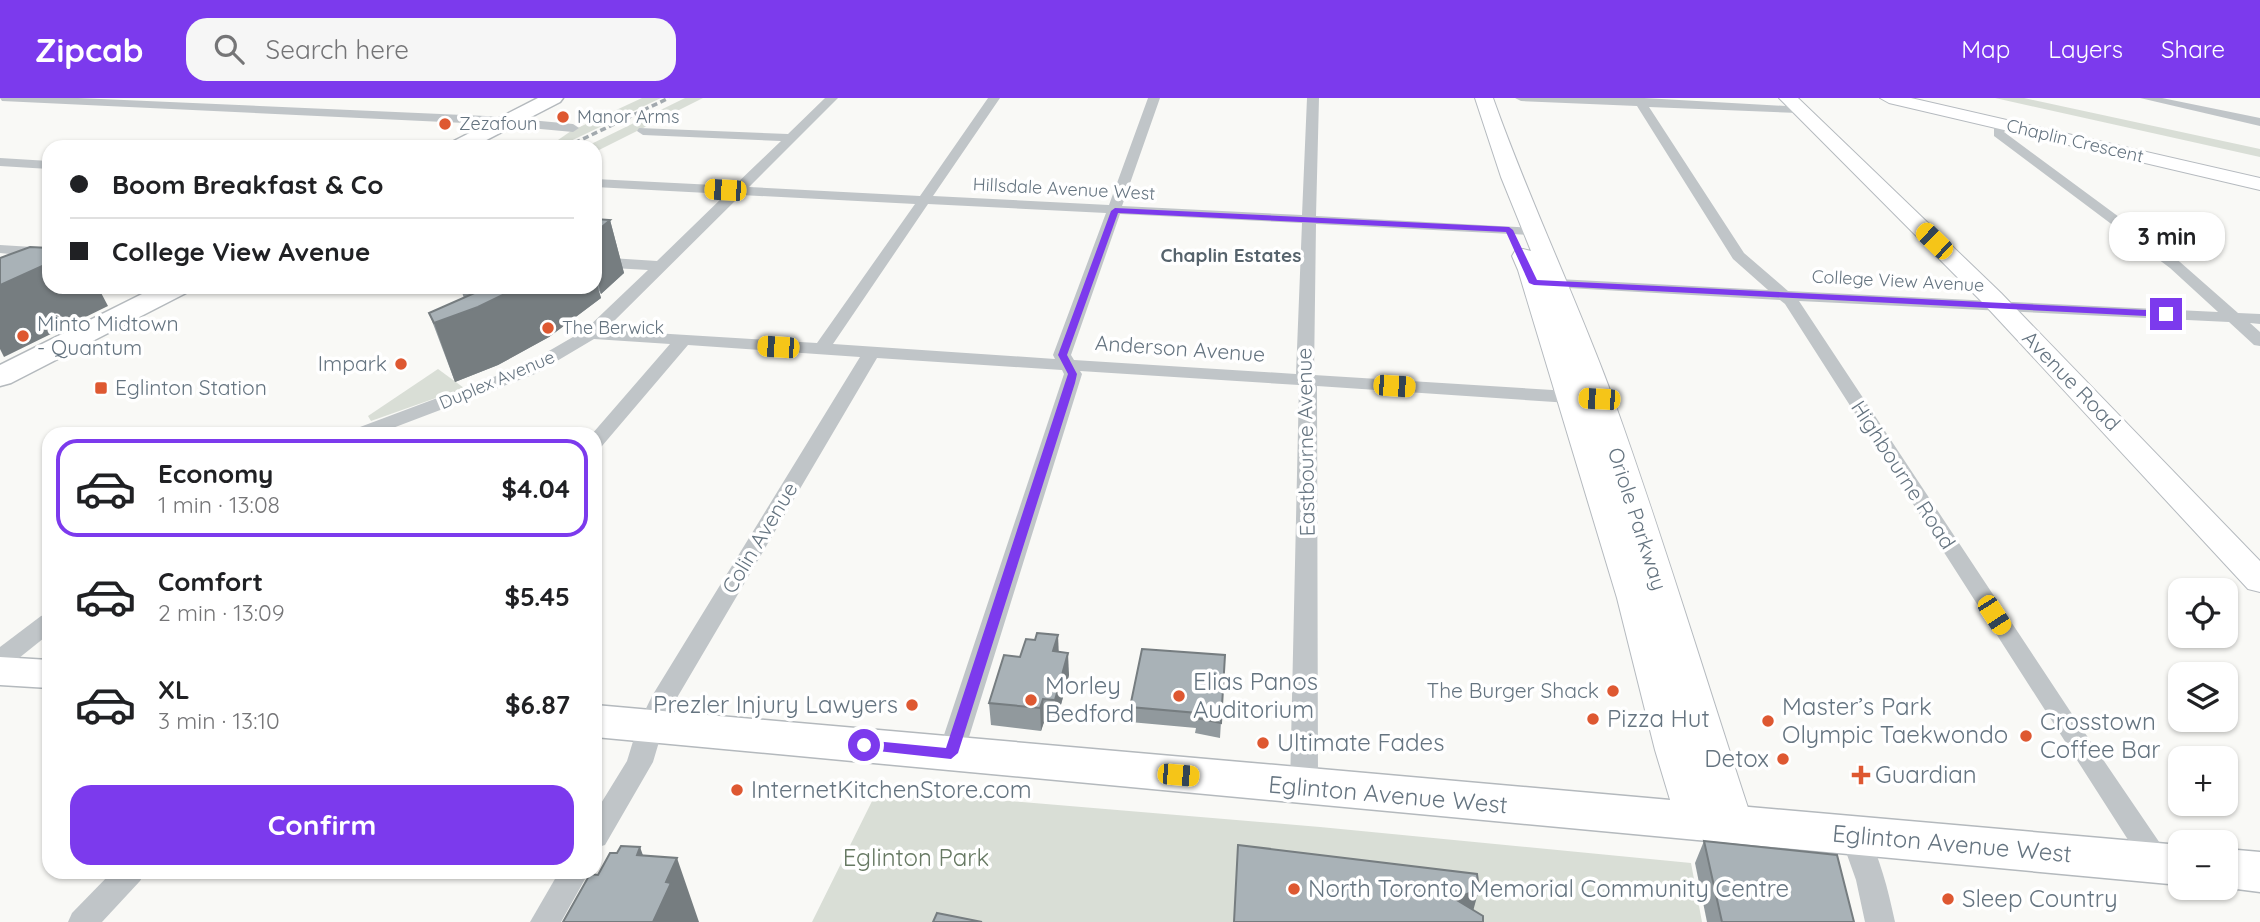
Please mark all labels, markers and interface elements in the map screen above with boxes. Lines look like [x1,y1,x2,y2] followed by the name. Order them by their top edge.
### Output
[186,18,676,81] search box
[35,29,144,70] text: Zipcab
[210,30,248,68] icon: search
[266,33,409,66] text: Search here
[1961,34,2010,64] text: Map
[2048,34,2123,64] text: Layers
[2161,34,2225,64] text: Share
[577,105,679,128] place label: Manor Arms
[555,109,571,125] marker: Manor Arms
[459,112,538,135] place label: Zezafoun
[2004,114,2146,167] street label: Chaplin Crescent
[437,116,453,132] marker: Zezafoun
[112,168,383,201] text: Boom Breakfast & Co
[972,172,1156,205] street label: Hillsdale Avenue West
[704,178,747,202] car
[2108,212,2224,262] callout: 3 min
[1912,219,1957,263] car
[2137,222,2197,251] text: 3 min
[112,235,370,268] text: College View Avenue
[1161,243,1301,267] district label: Chaplin Estates
[1811,264,1985,297] street label: College View Avenue
[2150,298,2182,330] route end
[37,310,179,360] place label: Minto Midtown - Quantum
[562,316,664,339] place label: The Berwick
[540,320,556,336] marker: The Berwick
[2017,325,2126,436] street label: Avenue Road
[15,328,31,344] marker: Minto Midtown - Quantum
[1094,329,1266,367] street label: Anderson Avenue
[757,335,800,359] car
[436,345,558,414] street label: Duplex Avenue
[1290,347,1320,537] street label: Eastbourne Avenue
[318,350,387,376] place label: Impark
[393,356,409,372] marker: Impark
[115,374,267,400] place label: Eglinton Station
[1373,374,1416,398] car
[93,380,109,396] marker: Eglinton Station
[1578,387,1621,411] car
[1846,395,1962,554] street label: Highbourne Road
[1603,444,1673,593] street label: Oriole Parkway
[74,457,137,520] icon: car
[158,457,273,490] text: Economy
[501,472,570,505] text: $4.04
[716,477,803,598] street label: Colin Avenue
[158,490,280,519] text: 1 min · 13:08
[74,565,137,628] icon: car
[158,565,263,598] text: Comfort
[2168,578,2238,900] map controls
[2168,578,2238,648] button: locate
[505,580,570,613] text: $5.45
[1974,592,2015,638] car
[158,598,285,627] text: 2 min · 13:09
[2168,662,2238,732] button: layers
[1193,666,1318,724] place label: Elias Panos Auditorium
[1045,670,1134,728] place label: Morley Bedford
[74,673,137,736] icon: car
[158,673,190,706] text: XL
[1426,677,1599,703] place label: The Burger Shack
[1605,683,1621,699] marker: The Burger Shack
[505,688,570,721] text: $6.87
[1171,688,1187,704] marker: Elias Panos Auditorium
[653,689,898,719] place label: Prezler Injury Lawyers
[1782,691,2008,749] place label: Master’s Park Olympic Taekwondo
[1023,692,1039,708] marker: Morley Bedford
[904,697,920,713] marker: Prezler Injury Lawyers
[1607,703,1710,733] place label: Pizza Hut
[158,706,280,735] text: 3 min · 13:10
[2040,706,2161,764] place label: Crosstown Coffee Bar
[1585,711,1601,727] marker: Pizza Hut
[1760,713,1776,729] marker: Master’s Park Olympic Taekwondo
[1277,727,1444,757] place label: Ultimate Fades
[2018,728,2034,744] marker: Crosstown Coffee Bar
[848,729,880,761] route start
[1255,735,1271,751] marker: Ultimate Fades
[1704,743,1769,773] place label: Detox
[2168,746,2238,816] button: +
[1775,751,1791,767] marker: Detox
[1875,759,1977,789] place label: Guardian
[1157,763,1200,787] car
[1853,767,1869,783] marker: Guardian
[1267,769,1509,819] street label: Eglinton Avenue West
[751,774,1032,804] place label: InternetKitchenStore.com
[729,782,745,798] marker: InternetKitchenStore.com
[70,785,574,865] button: Confirm
[1831,818,2073,868] street label: Eglinton Avenue West
[2168,830,2238,900] button: −
[843,842,989,872] park label: Eglinton Park
[1308,873,1789,903] place label: North Toronto Memorial Community Centre
[1286,881,1302,897] marker: North Toronto Memorial Community Centre
[1962,883,2118,913] place label: Sleep Country
[1940,891,1956,907] marker: Sleep Country

